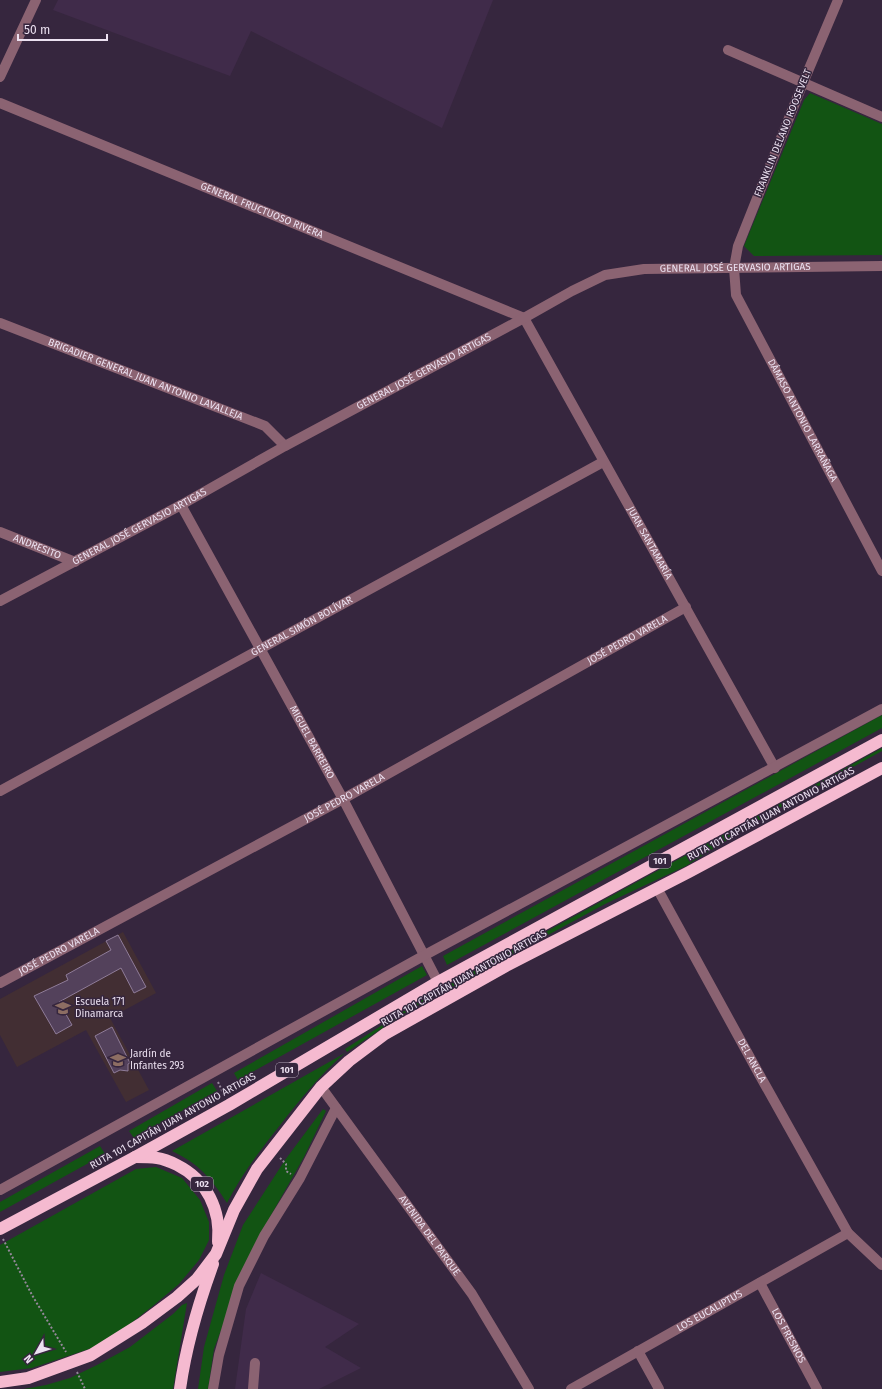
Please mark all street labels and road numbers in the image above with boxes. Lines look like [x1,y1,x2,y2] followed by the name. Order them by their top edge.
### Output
[752,67,814,199] street label: FRANKLIN DELANO ROOSEVELT
[199,180,325,241] street label: GENERAL FRUCTUOSO RIVERA
[660,260,811,275] street label: GENERAL JOSÉ GERVASIO ARTIGAS
[355,330,494,413] street label: GENERAL JOSÉ GERVASIO ARTIGAS
[46,336,245,423] street label: BRIGADIER GENERAL JUAN ANTONIO LAVALLEJA
[765,357,840,484] street label: DÁMASO ANTONIO LARRAÑAGA
[70,485,209,568] street label: GENERAL JOSÉ GERVASIO ARTIGAS
[624,504,675,582] street label: JUAN SANTAMARÍA
[11,532,63,562] street label: ANDRESITO
[249,594,355,659] street label: GENERAL SIMÓN BOLÍVAR
[585,613,670,667] street label: JOSÉ PEDRO VARELA
[287,704,337,781] street label: MIGUEL BARREIRO
[684,763,857,863] street label: RUTA 101 CAPITÁN JUAN ANTONIO ARTIGAS
[302,771,387,825] street label: JOSÉ PEDRO VARELA
[649,854,671,868] road number: 101
[17,925,102,978] street label: JOSÉ PEDRO VARELA
[378,925,550,1029] street label: RUTA 101 CAPITÁN JUAN ANTONIO ARTIGAS
[735,1037,769,1085] street label: DEL ANCLA
[276,1063,298,1077] road number: 101
[87,1068,259,1172] street label: RUTA 101 CAPITÁN JUAN ANTONIO ARTIGAS
[191,1177,213,1191] road number: 102
[396,1193,463,1278] street label: AVENIDA DEL PARQUE
[675,1287,745,1334] street label: LOS EUCALIPTUS
[769,1306,808,1366] street label: LOS FRESNOS

